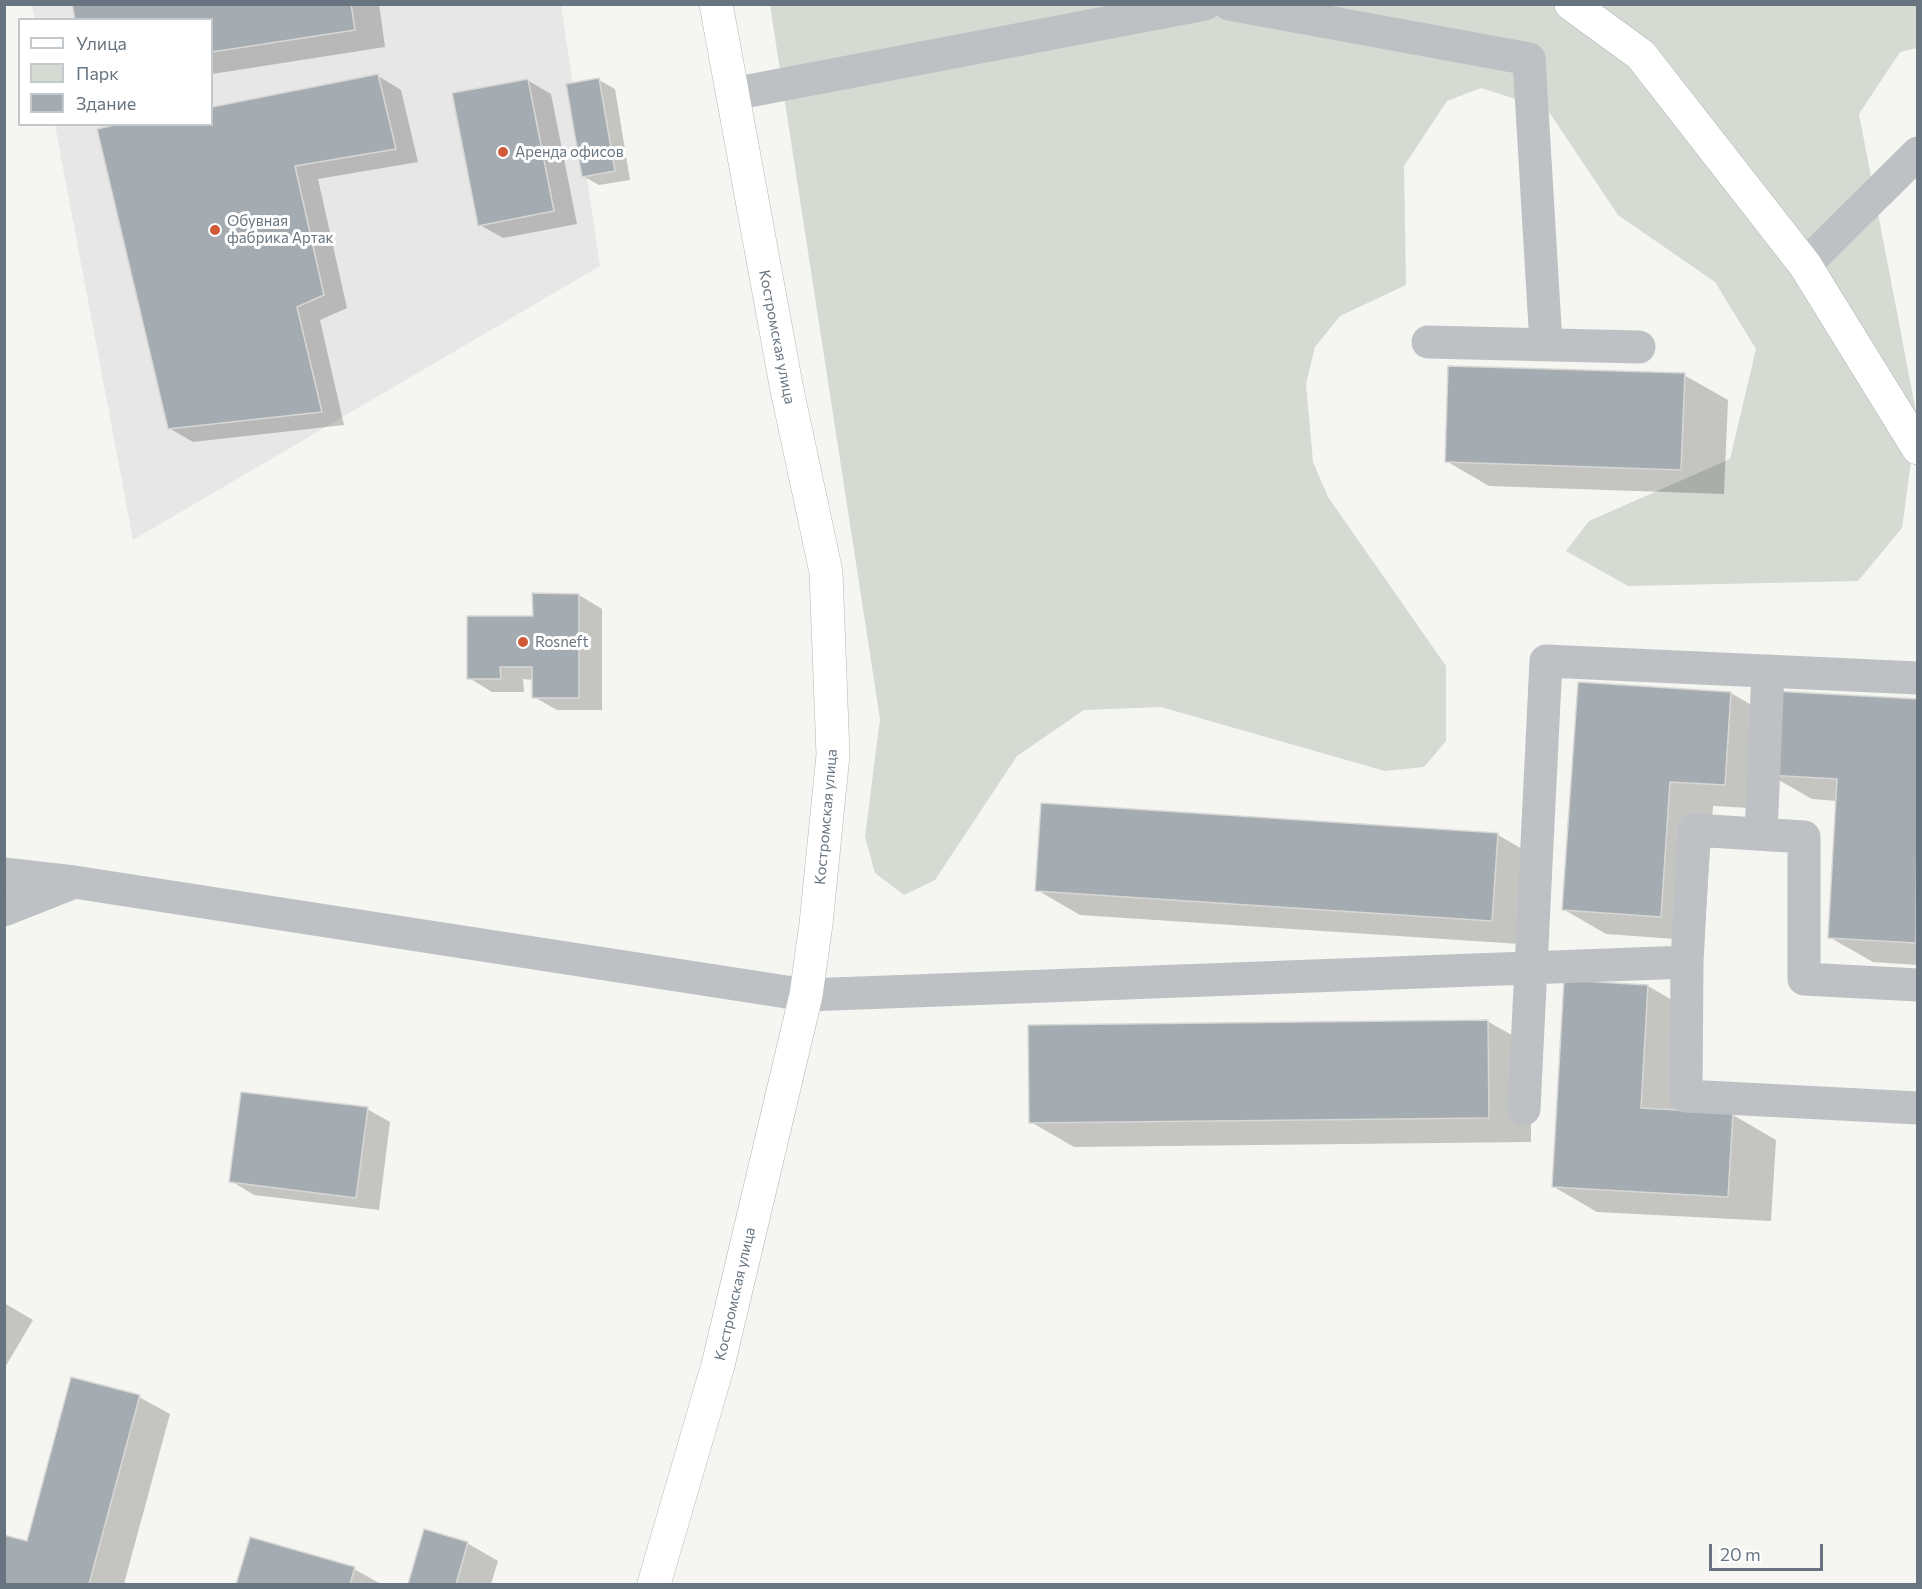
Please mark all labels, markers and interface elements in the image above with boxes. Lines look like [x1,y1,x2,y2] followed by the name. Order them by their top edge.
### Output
[18,18,213,126] legend
[76,32,127,54] text: Улица
[76,62,119,84] text: Парк
[76,92,136,114] text: Здание
[515,143,624,161] place label: Аренда офисов
[496,145,510,159] marker: Аренда офисов
[227,212,334,247] place label: Обувная фабрика Артак
[208,223,222,237] marker: Обувная фабрика Артак
[755,268,799,406] street label: Костромская улица
[535,633,589,651] place label: Rosneft
[516,635,530,649] marker: Rosneft
[811,748,841,886] street label: Костромская улица
[711,1226,759,1362] street label: Костромская улица
[1712,1532,1826,1570] scale bar
[1720,1543,1761,1565] text: 20 m

